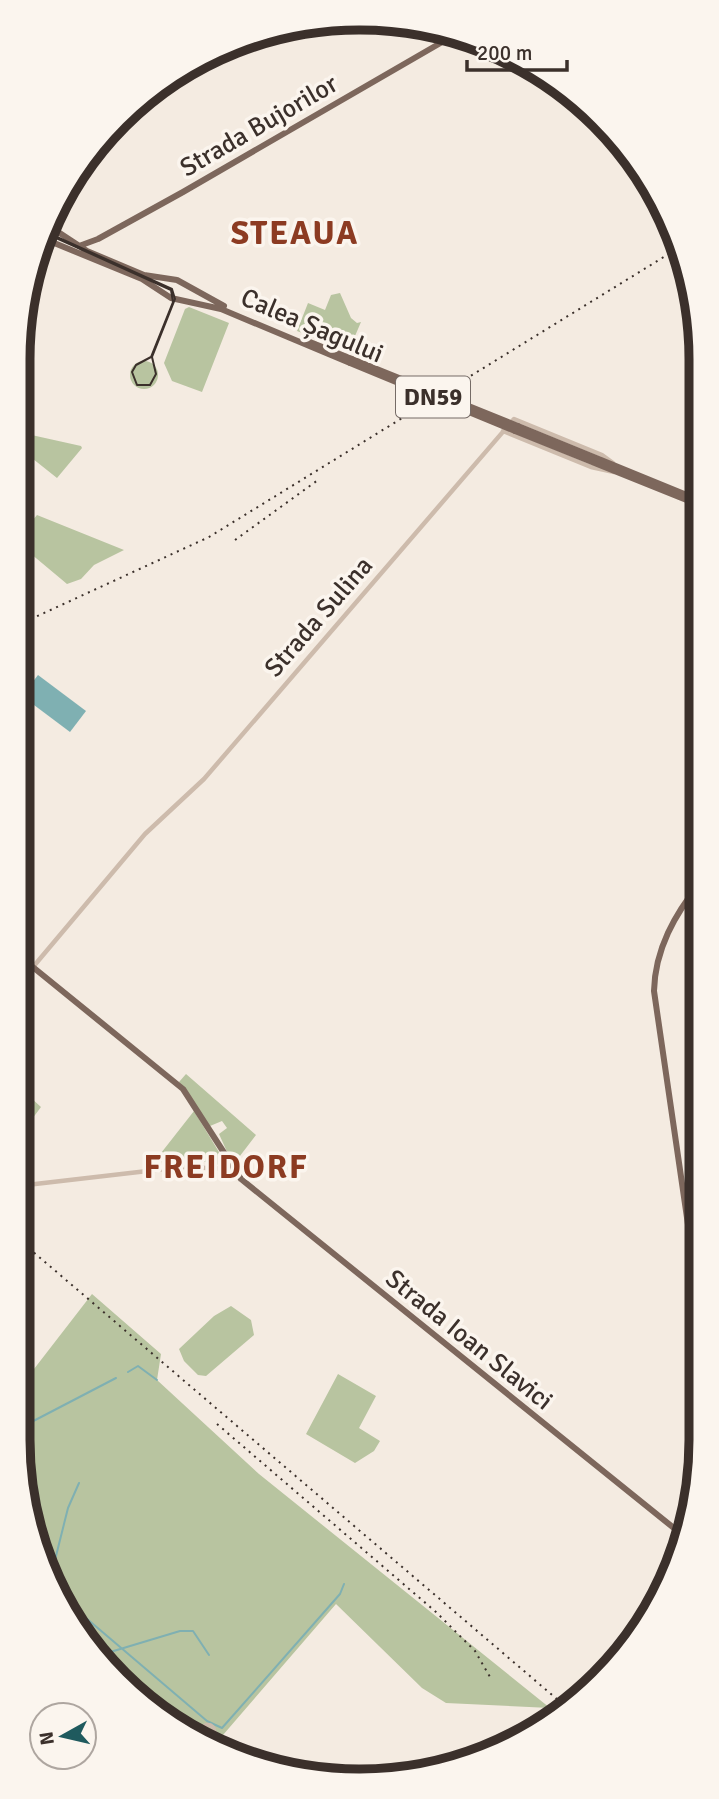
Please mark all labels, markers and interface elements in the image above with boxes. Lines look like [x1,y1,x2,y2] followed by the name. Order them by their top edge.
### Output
[467,28,567,72] scale bar
[477,40,532,66] text: 200 m
[174,68,344,184] street label: Strada Bujorilor
[231,213,359,254] district label: STEAUA
[236,282,388,370] street label: Calea Șagului
[396,376,470,418] road number: DN59
[258,550,380,684] street label: Strada Sulina
[143,1147,309,1188] district label: FREIDORF
[379,1263,559,1417] street label: Strada Ioan Slavici
[28,1701,98,1771] north arrow
[34,1730,60,1746] text: N

